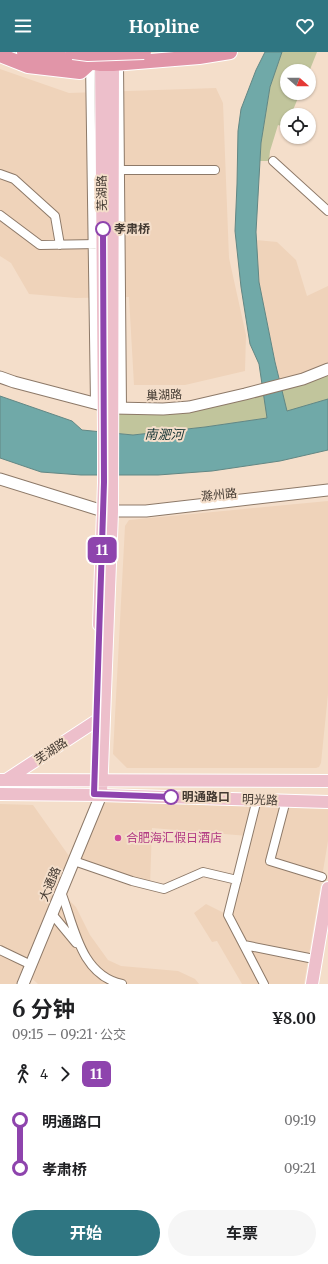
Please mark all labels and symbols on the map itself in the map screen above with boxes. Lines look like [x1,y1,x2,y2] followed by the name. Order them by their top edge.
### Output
[280,64,316,100] north arrow
[94,175,109,211] street label: 芜湖路
[95,221,111,237] marker: 孝肃桥
[114,221,150,236] place label: 孝肃桥
[146,386,182,403] street label: 巢湖路
[144,426,187,443] water label: 南淝河
[200,485,238,504] street label: 滁州路
[84,537,120,563] line badge: 11
[32,734,70,767] street label: 芜湖路
[163,789,179,805] marker: 明通路口
[182,789,230,804] place label: 明通路口
[242,791,278,808] street label: 明光路
[126,830,222,845] place label: 合肥海汇假日酒店
[113,833,123,843] marker: 合肥海汇假日酒店
[36,864,63,903] street label: 大通路

